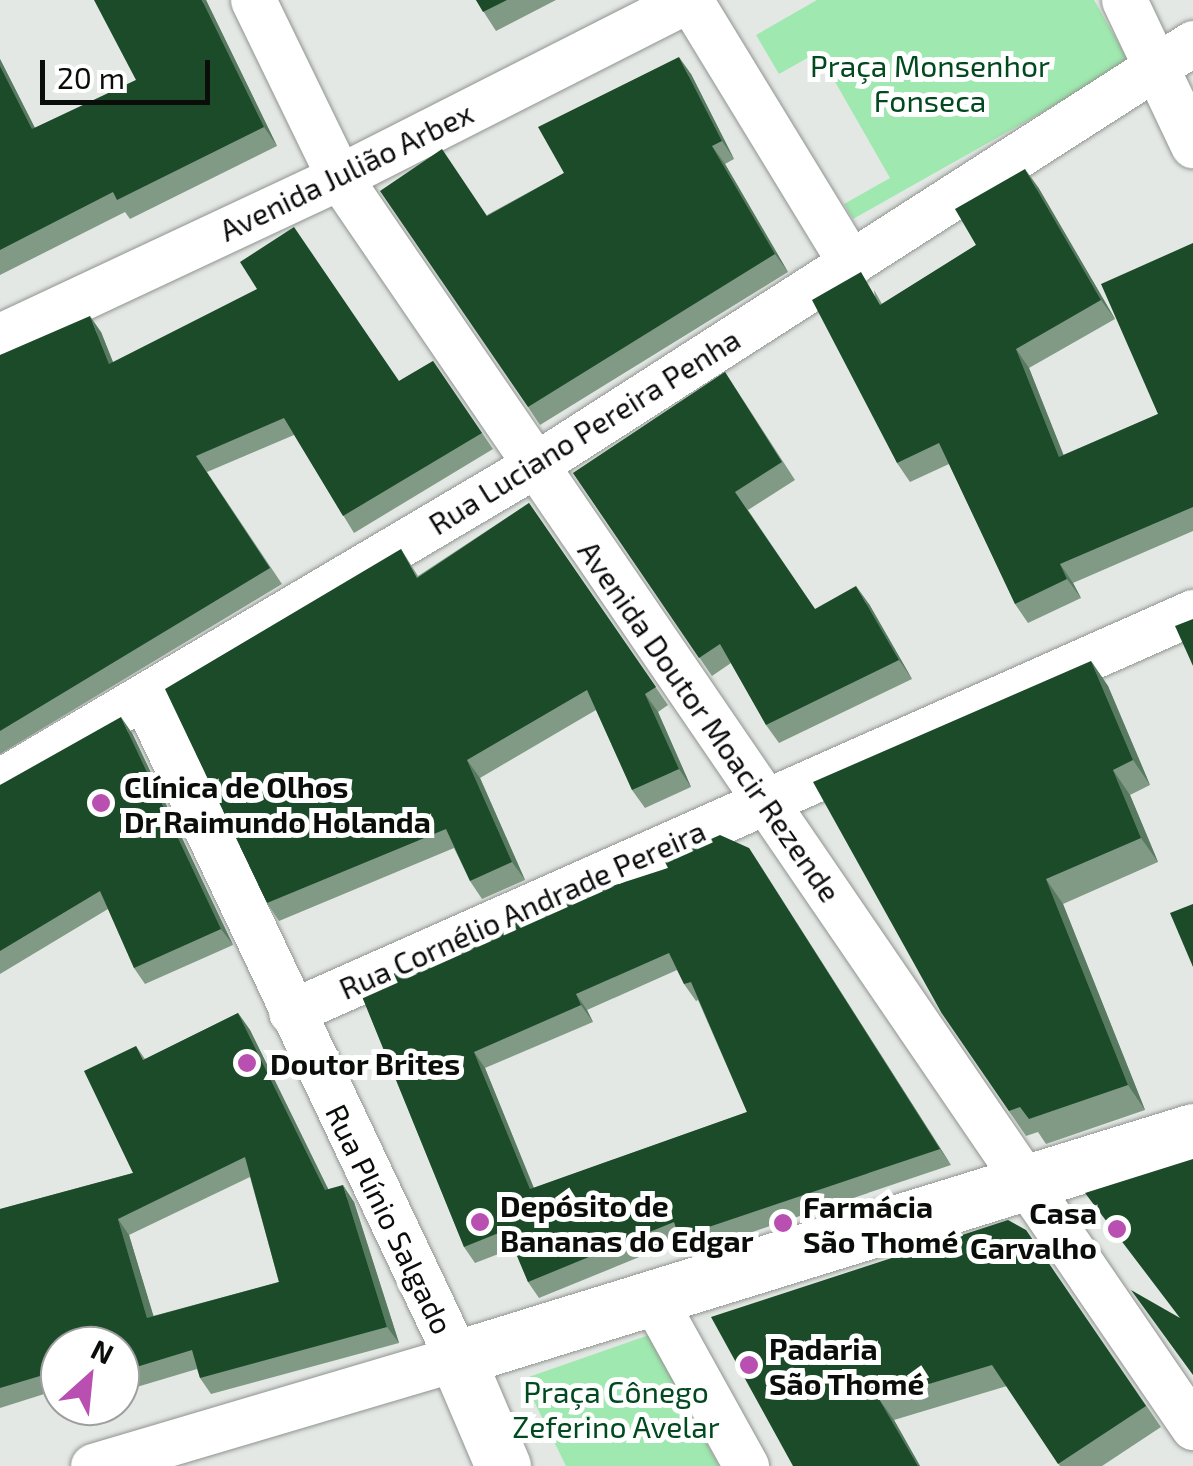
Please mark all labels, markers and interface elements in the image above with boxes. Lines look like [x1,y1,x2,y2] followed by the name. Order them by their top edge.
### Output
[45,40,215,102] scale bar
[810,47,1050,118] park label: Praça Monsenhor Fonseca
[57,59,125,95] text: 20 m
[213,94,479,248] street label: Avenida Julião Arbex
[422,320,746,542] street label: Rua Luciano Pereira Penha
[571,533,849,909] street label: Avenida Doutor Moacir Rezende
[124,768,431,838] place label: Clínica de Olhos Dr Raimundo Holanda
[88,790,114,816] marker: Clínica de Olhos Dr Raimundo Holanda
[333,812,711,1006] street label: Rua Cornélio Andrade Pereira
[270,1045,461,1081] place label: Doutor Brites
[234,1050,260,1076] marker: Doutor Brites
[319,1098,461,1340] street label: Rua Plínio Salgado
[500,1187,754,1258] place label: Depósito de Bananas do Edgar
[803,1188,959,1258] place label: Farmácia São Thomé
[970,1194,1097,1264] place label: Casa Carvalho
[469,1211,491,1233] marker: Depósito de Bananas do Edgar
[772,1212,794,1234] marker: Farmácia São Thomé
[1106,1218,1128,1240] marker: Casa Carvalho
[40,1326,140,1426] north arrow
[769,1330,925,1400] place label: Padaria São Thomé
[86,1331,119,1371] text: N
[738,1354,760,1376] marker: Padaria São Thomé
[512,1373,720,1444] park label: Praça Cônego Zeferino Avelar

